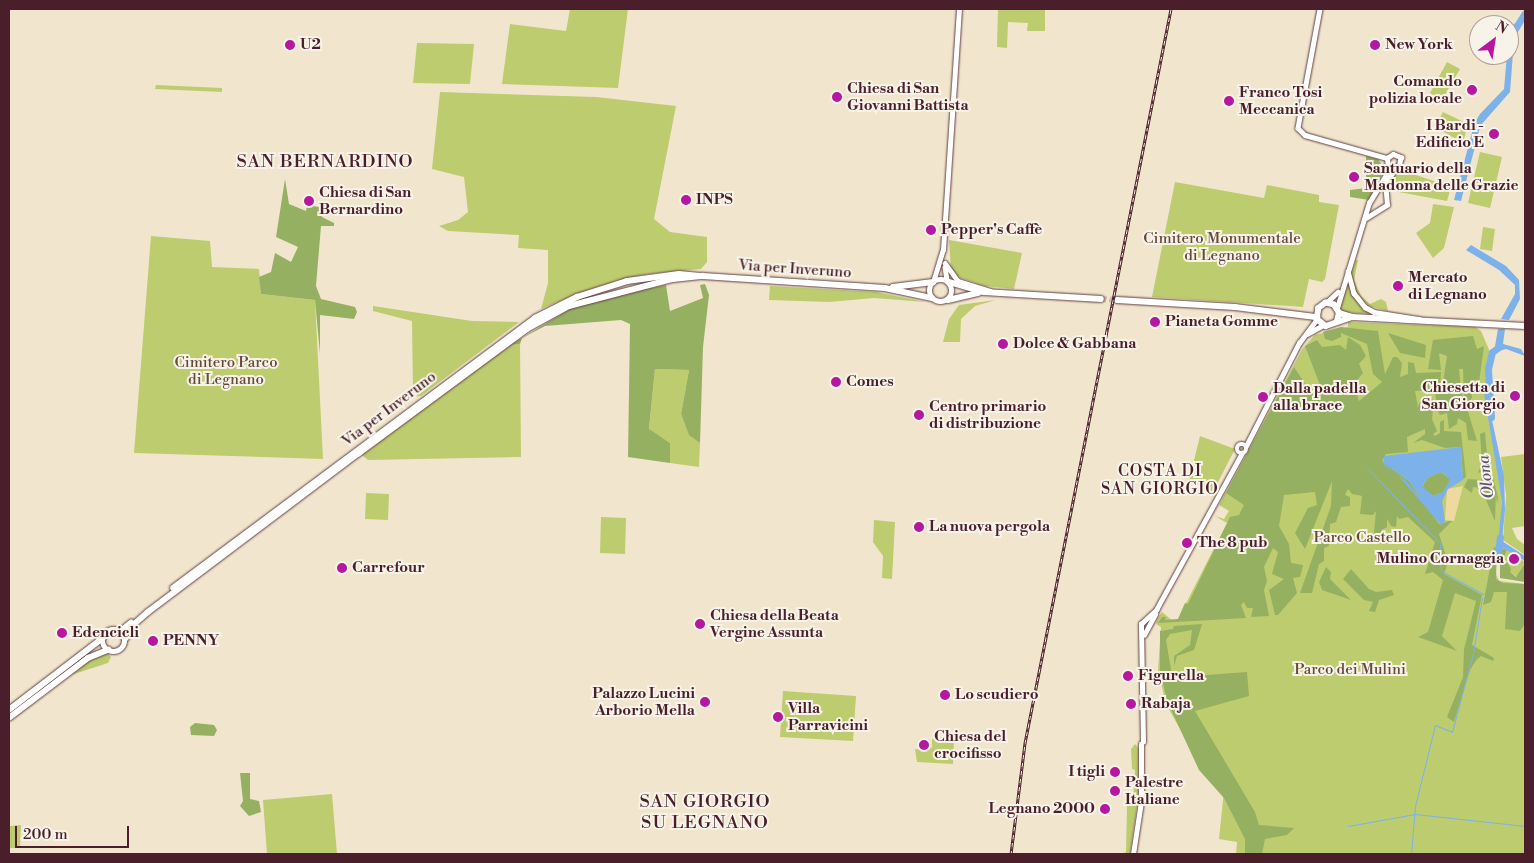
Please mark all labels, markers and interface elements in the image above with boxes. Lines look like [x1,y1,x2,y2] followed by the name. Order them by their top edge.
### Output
[1469,15,1519,65] north arrow
[1492,17,1511,39] text: N
[300,36,321,54] place label: U2
[1385,36,1453,54] place label: New York
[284,39,296,51] marker: U2
[1369,39,1381,51] marker: New York
[1369,72,1462,107] place label: Comando polizia locale
[847,79,969,114] place label: Chiesa di San Giovanni Battista
[1239,83,1322,118] place label: Franco Tosi Meccanica
[1466,84,1478,96] marker: Comando polizia locale
[831,91,843,103] marker: Chiesa di San Giovanni Battista
[1223,95,1235,107] marker: Franco Tosi Meccanica
[1416,116,1484,151] place label: I Bardi - Edificio E
[1488,128,1500,140] marker: I Bardi - Edificio E
[235,151,415,173] district label: SAN BERNARDINO
[1364,159,1519,194] place label: Santuario della Madonna delle Grazie
[1348,171,1360,183] marker: Santuario della Madonna delle Grazie
[319,183,411,218] place label: Chiesa di San Bernardino
[696,191,733,209] place label: INPS
[680,194,692,206] marker: INPS
[303,195,315,207] marker: Chiesa di San Bernardino
[941,221,1042,239] place label: Pepper's Caffè
[925,224,937,236] marker: Pepper's Caffè
[1143,229,1301,264] park label: Cimitero Monumentale di Legnano
[738,256,852,282] street label: Via per Inveruno
[1408,268,1487,303] place label: Mercato di Legnano
[1392,280,1404,292] marker: Mercato di Legnano
[1165,313,1278,331] place label: Pianeta Gomme
[1149,316,1161,328] marker: Pianeta Gomme
[1013,335,1136,353] place label: Dolce & Gabbana
[997,338,1009,350] marker: Dolce & Gabbana
[174,353,278,388] park label: Cimitero Parco di Legnano
[338,368,440,450] street label: Via per Inveruno
[846,373,894,391] place label: Comes
[830,376,842,388] marker: Comes
[1422,378,1505,413] place label: Chiesetta di San Giorgio
[1273,379,1367,414] place label: Dalla padella alla brace
[1509,390,1521,402] marker: Chiesetta di San Giorgio
[1257,391,1269,403] marker: Dalla padella alla brace
[929,397,1046,432] place label: Centro primario di distribuzione
[913,409,925,421] marker: Centro primario di distribuzione
[1474,454,1498,500] water label: Olona
[1100,461,1220,499] district label: COSTA DI SAN GIORGIO
[929,518,1050,536] place label: La nuova pergola
[913,521,925,533] marker: La nuova pergola
[1313,529,1411,547] park label: Parco Castello
[1197,534,1267,552] place label: The 8 pub
[1181,537,1193,549] marker: The 8 pub
[1376,550,1504,568] place label: Mulino Cornaggia
[1508,553,1520,565] marker: Mulino Cornaggia
[352,559,425,577] place label: Carrefour
[336,562,348,574] marker: Carrefour
[710,606,839,641] place label: Chiesa della Beata Vergine Assunta
[694,618,706,630] marker: Chiesa della Beata Vergine Assunta
[72,624,139,642] place label: Edencicli
[56,627,68,639] marker: Edencicli
[163,632,219,650] place label: PENNY
[147,635,159,647] marker: PENNY
[1294,661,1406,679] park label: Parco dei Mulini
[1138,667,1204,685] place label: Figurella
[1122,670,1134,682] marker: Figurella
[592,684,695,719] place label: Palazzo Lucini Arborio Mella
[955,686,1038,704] place label: Lo scudiero
[939,689,951,701] marker: Lo scudiero
[1141,695,1191,713] place label: Rabaja
[699,696,711,708] marker: Palazzo Lucini Arborio Mella
[1125,698,1137,710] marker: Rabaja
[788,699,868,734] place label: Villa Parravicini
[772,711,784,723] marker: Villa Parravicini
[934,727,1006,762] place label: Chiesa del crocifisso
[918,739,930,751] marker: Chiesa del crocifisso
[1069,763,1105,781] place label: I tigli
[1109,766,1121,778] marker: I tigli
[1125,773,1183,808] place label: Palestre Italiane
[1109,785,1121,797] marker: Palestre Italiane
[638,792,772,834] district label: SAN GIORGIO SU LEGNANO
[988,800,1095,818] place label: Legnano 2000
[1099,803,1111,815] marker: Legnano 2000
[18,816,131,848] scale bar
[23,825,68,844] text: 200 m

